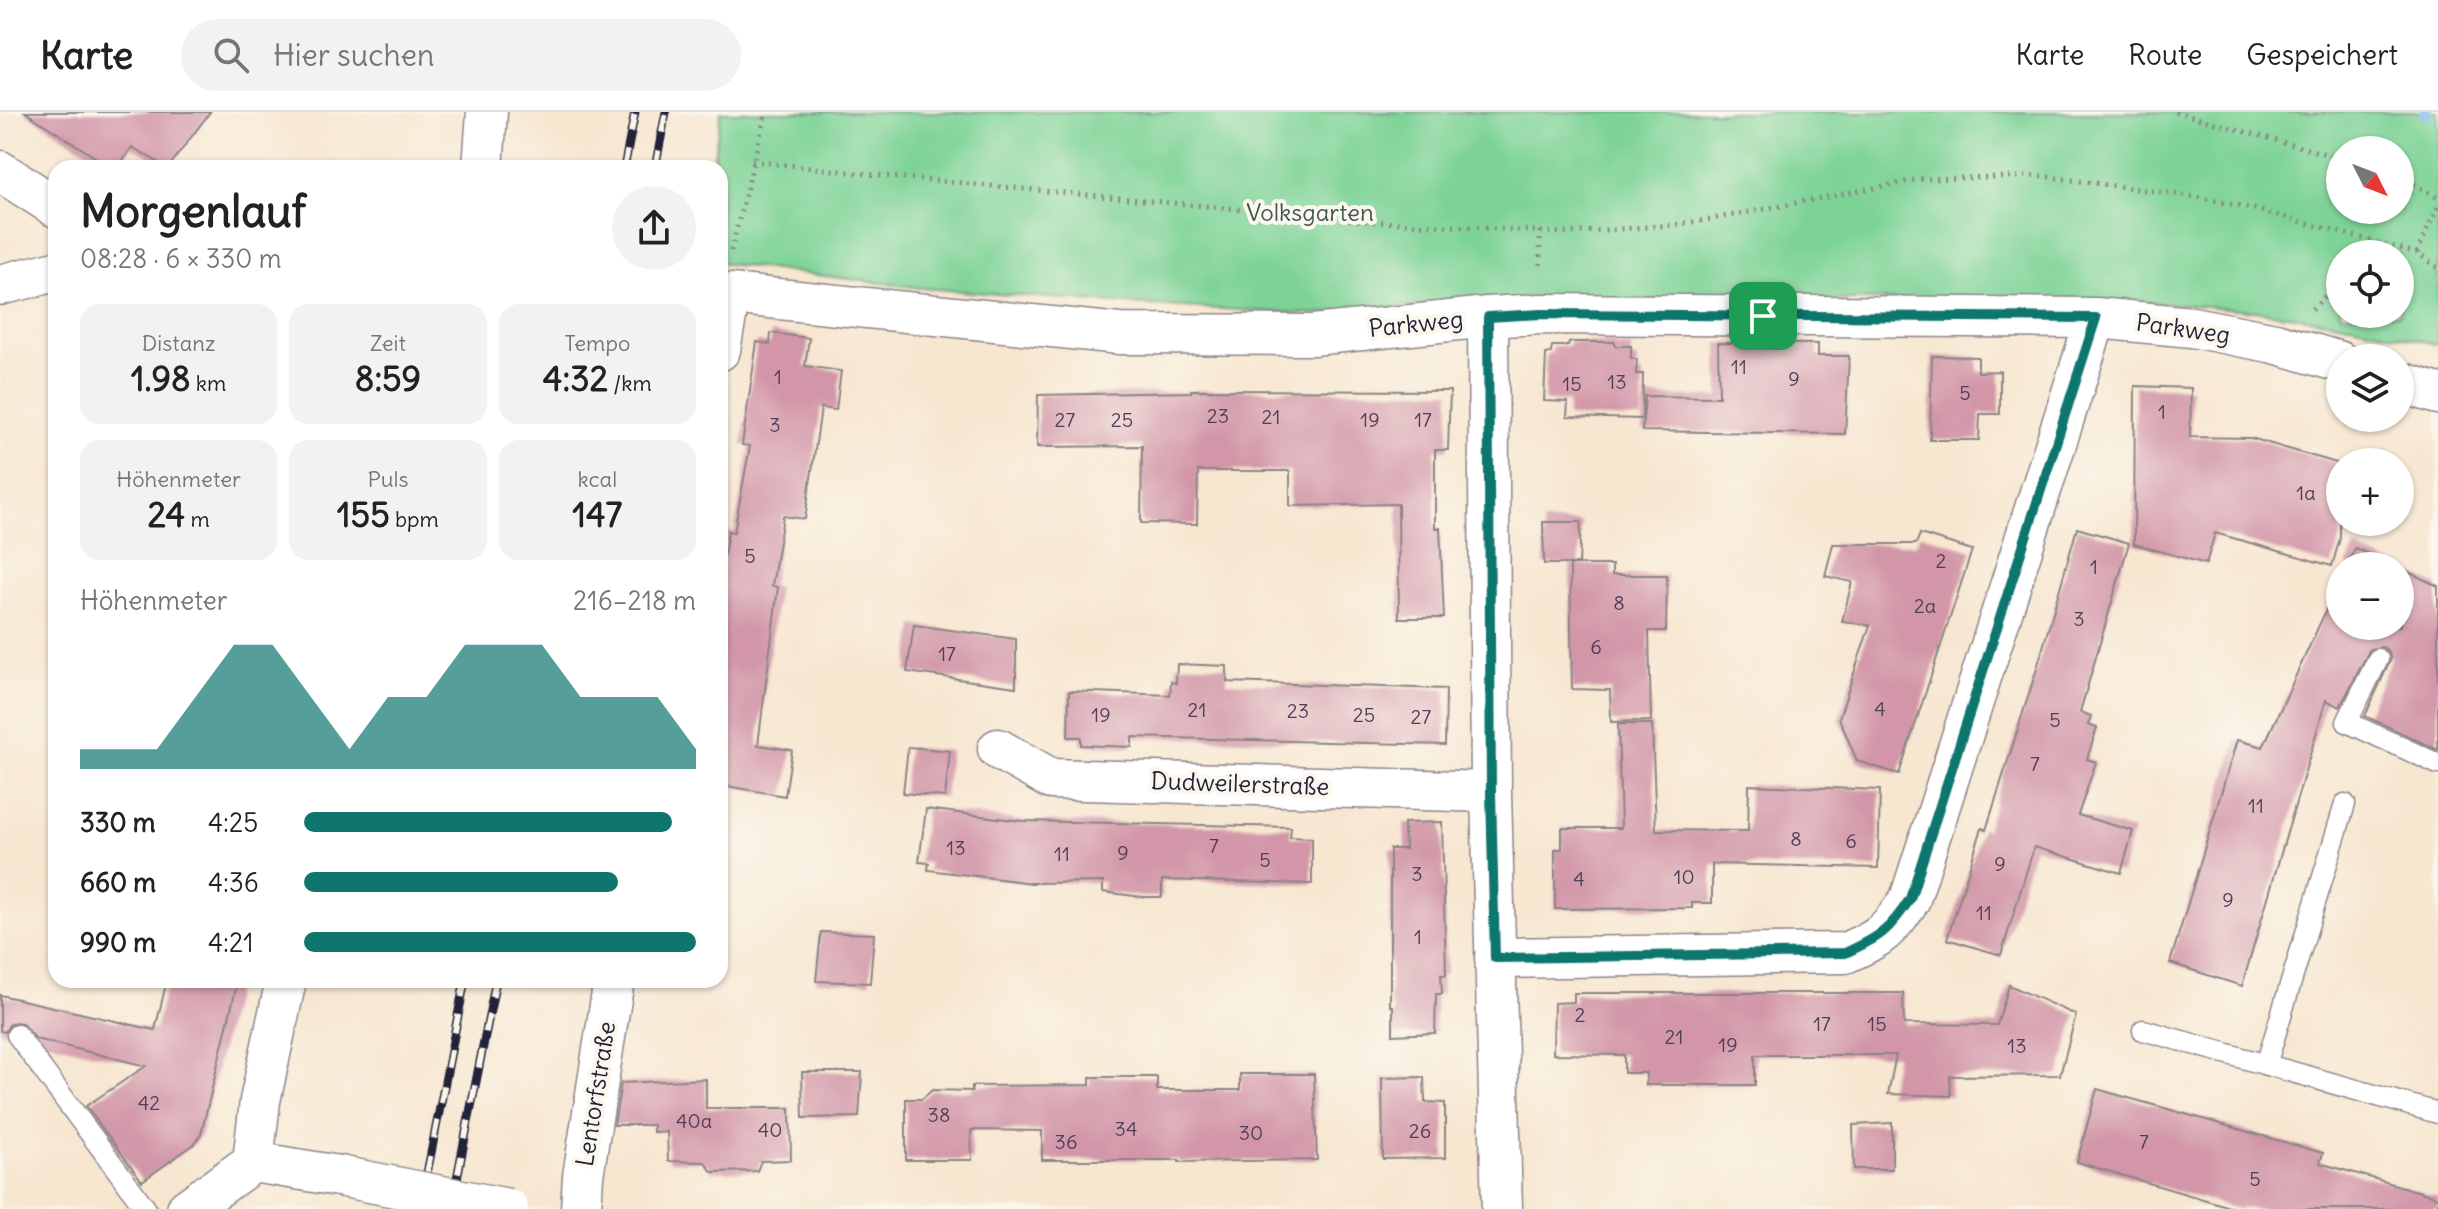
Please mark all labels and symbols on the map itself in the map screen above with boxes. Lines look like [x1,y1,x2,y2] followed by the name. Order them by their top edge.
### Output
[2326,136,2414,224] north arrow
[1246,197,1374,227] park label: Volksgarten
[1729,282,1797,350] pin
[1367,303,1465,343] street label: Parkweg
[2134,307,2232,349] street label: Parkweg
[1731,354,1747,379] house number: 11
[774,364,782,389] house number: 1
[1788,366,1800,391] house number: 9
[1607,369,1627,394] house number: 13
[1562,371,1582,396] house number: 15
[1959,380,1971,405] house number: 5
[2158,399,2166,424] house number: 1
[1207,403,1229,428] house number: 23
[1262,404,1280,429] house number: 21
[1055,407,1076,432] house number: 27
[1111,407,1133,432] house number: 25
[1360,407,1380,432] house number: 19
[1414,407,1432,432] house number: 17
[769,412,781,437] house number: 3
[2296,480,2316,505] house number: 1a
[744,543,756,568] house number: 5
[1936,548,1947,573] house number: 2
[2090,554,2098,579] house number: 1
[1613,590,1625,615] house number: 8
[1914,593,1936,618] house number: 2a
[2073,606,2085,631] house number: 3
[1590,634,1602,659] house number: 6
[938,641,956,666] house number: 17
[1874,696,1886,721] house number: 4
[1188,697,1206,722] house number: 21
[1287,698,1309,723] house number: 23
[1091,702,1111,727] house number: 19
[1353,702,1375,727] house number: 25
[1411,704,1432,729] house number: 27
[2049,707,2061,732] house number: 5
[2030,751,2040,776] house number: 7
[1150,765,1330,801] street label: Dudweilerstraße
[2248,793,2264,818] house number: 11
[1790,826,1802,851] house number: 8
[1845,828,1857,853] house number: 6
[1209,833,1219,858] house number: 7
[946,835,966,860] house number: 13
[1117,840,1129,865] house number: 9
[1054,841,1070,866] house number: 11
[1259,847,1271,872] house number: 5
[1994,851,2006,876] house number: 9
[1411,861,1423,886] house number: 3
[1673,864,1695,889] house number: 10
[1573,866,1585,891] house number: 4
[2222,887,2234,912] house number: 9
[1976,900,1992,925] house number: 11
[1414,924,1422,949] house number: 1
[1575,1002,1586,1027] house number: 2
[1813,1011,1831,1036] house number: 17
[1867,1011,1887,1036] house number: 15
[569,1019,621,1168] street label: Lentorfstraße
[1665,1024,1683,1049] house number: 21
[1718,1032,1738,1057] house number: 19
[2007,1033,2027,1058] house number: 13
[138,1090,160,1115] house number: 42
[928,1102,950,1127] house number: 38
[676,1108,712,1133] house number: 40a
[1115,1116,1137,1141] house number: 34
[758,1117,782,1142] house number: 40
[1409,1118,1431,1143] house number: 26
[1239,1120,1263,1145] house number: 30
[1055,1129,1077,1154] house number: 36
[2139,1129,2149,1154] house number: 7
[2249,1166,2261,1191] house number: 5

